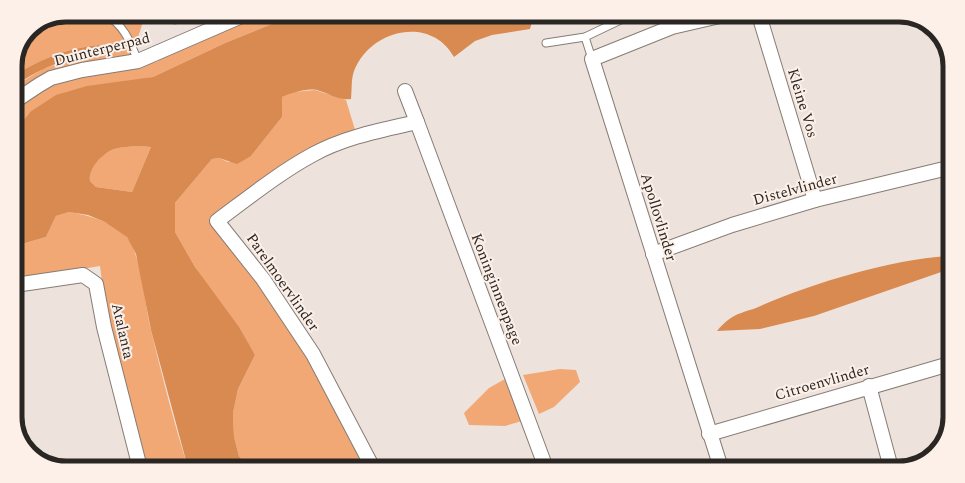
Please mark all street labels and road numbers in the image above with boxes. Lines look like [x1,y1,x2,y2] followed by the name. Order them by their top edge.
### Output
[52,26,152,73] street label: Duinterperpad
[781,66,824,141] street label: Kleine Vos
[750,167,840,212] street label: Distelvlinder
[634,170,683,264] street label: Apollovlinder
[240,229,325,336] street label: Parelmoervlinder
[465,230,528,348] street label: Koninginnenpage
[105,301,140,362] street label: Atalanta
[772,358,872,407] street label: Citroenvlinder

